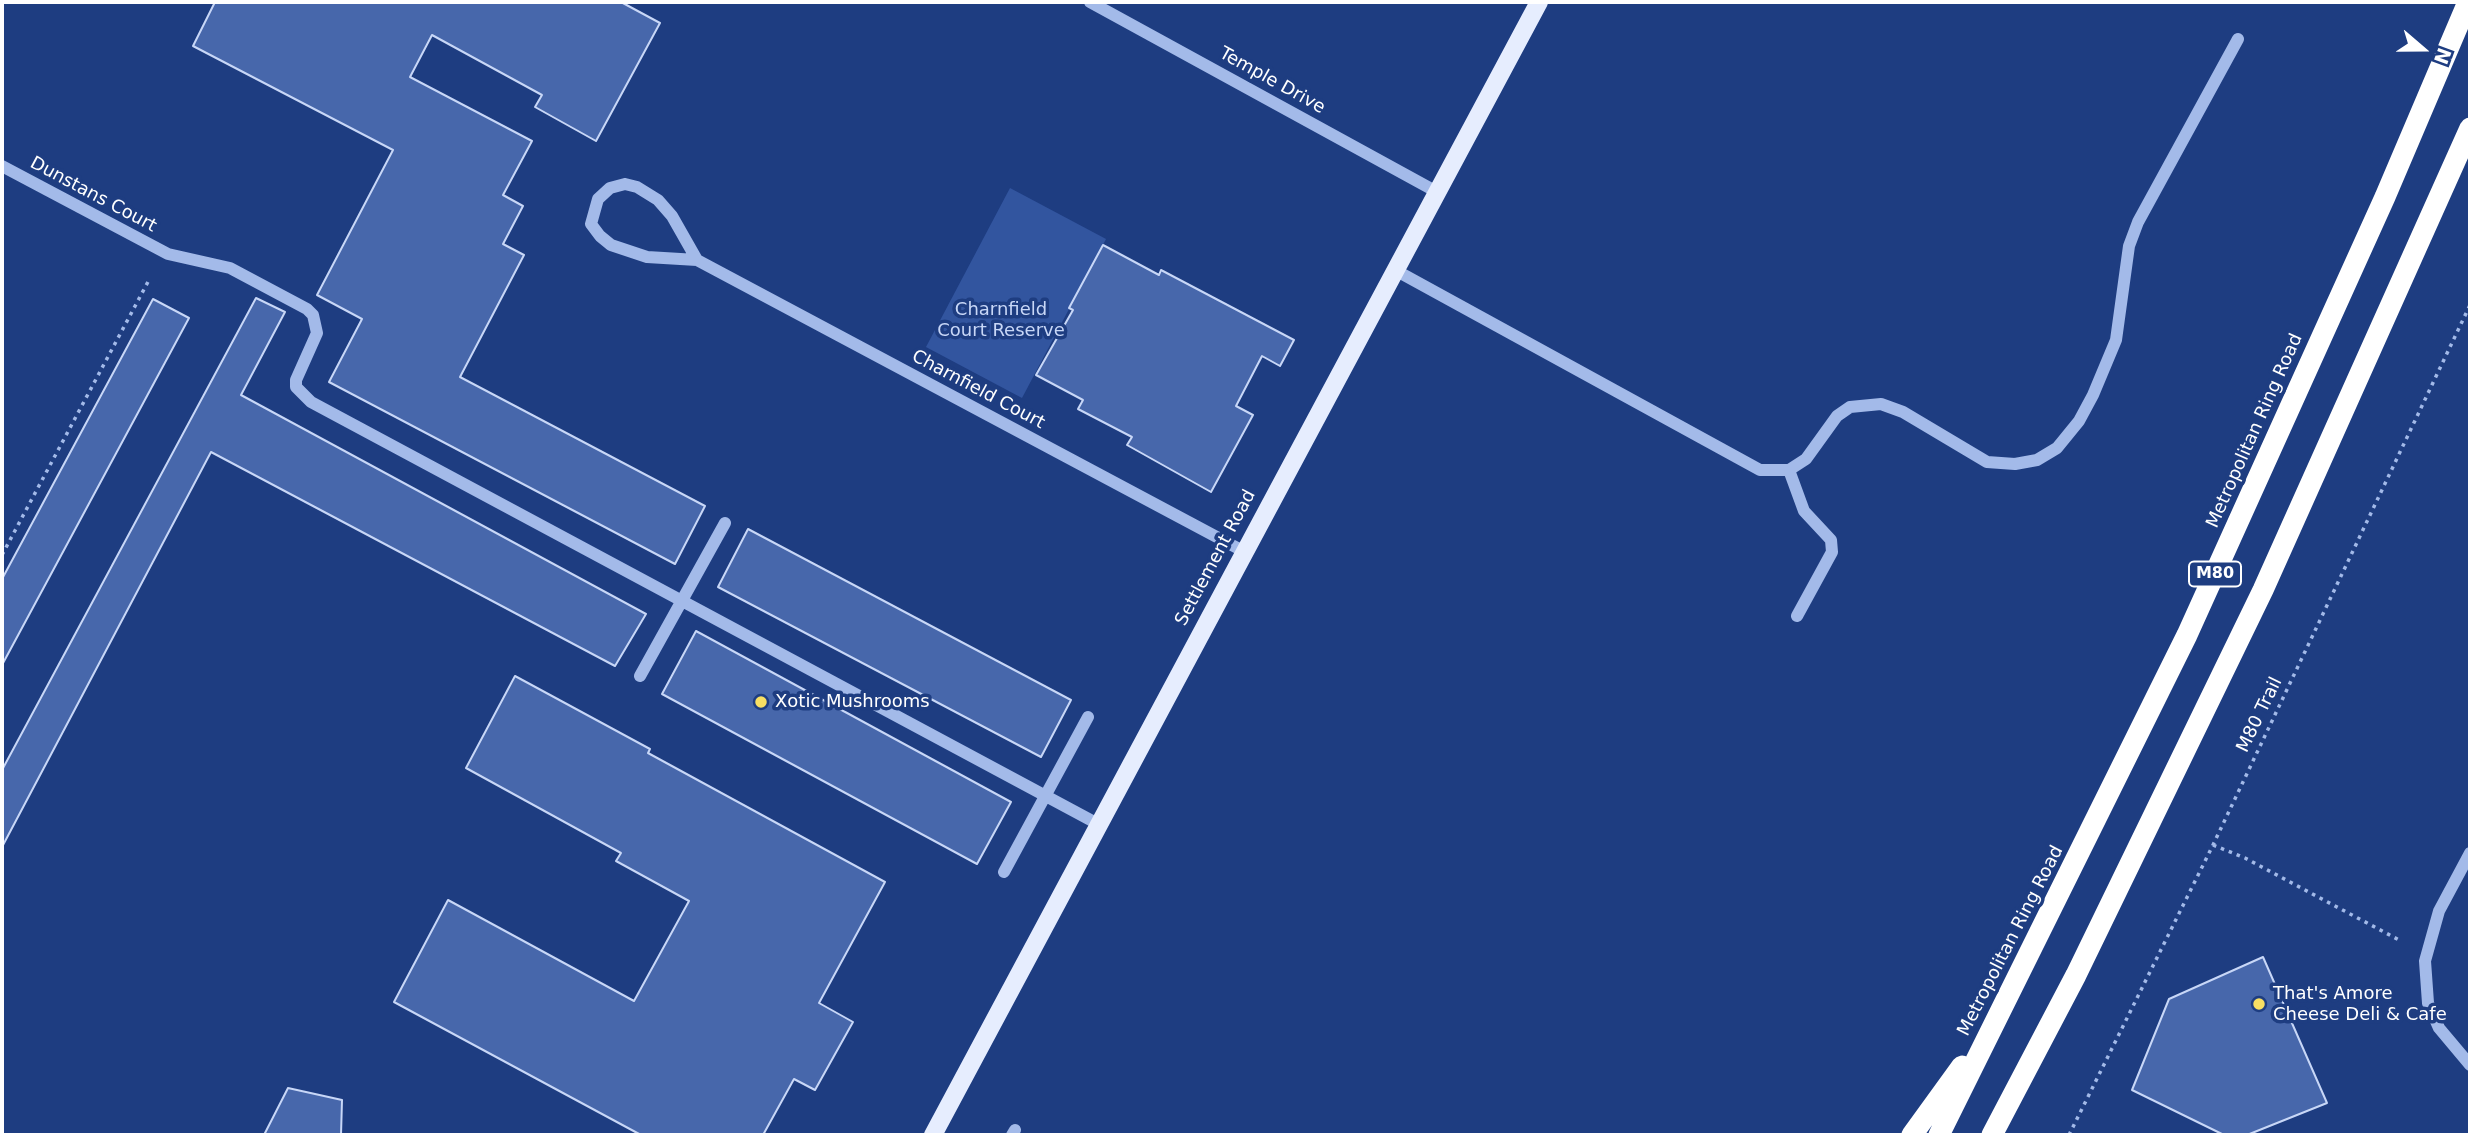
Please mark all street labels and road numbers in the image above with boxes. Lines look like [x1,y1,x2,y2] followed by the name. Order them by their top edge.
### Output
[1215,43,1329,119] street label: Temple Drive
[26,153,160,237] street label: Dunstans Court
[2202,330,2308,532] street label: Metropolitan Ring Road
[908,346,1048,434] street label: Charnfield Court
[1171,486,1261,630] street label: Settlement Road
[2189,562,2241,586] road number: M80
[2233,674,2287,756] street label: M80 Trail
[1954,842,2068,1040] street label: Metropolitan Ring Road

